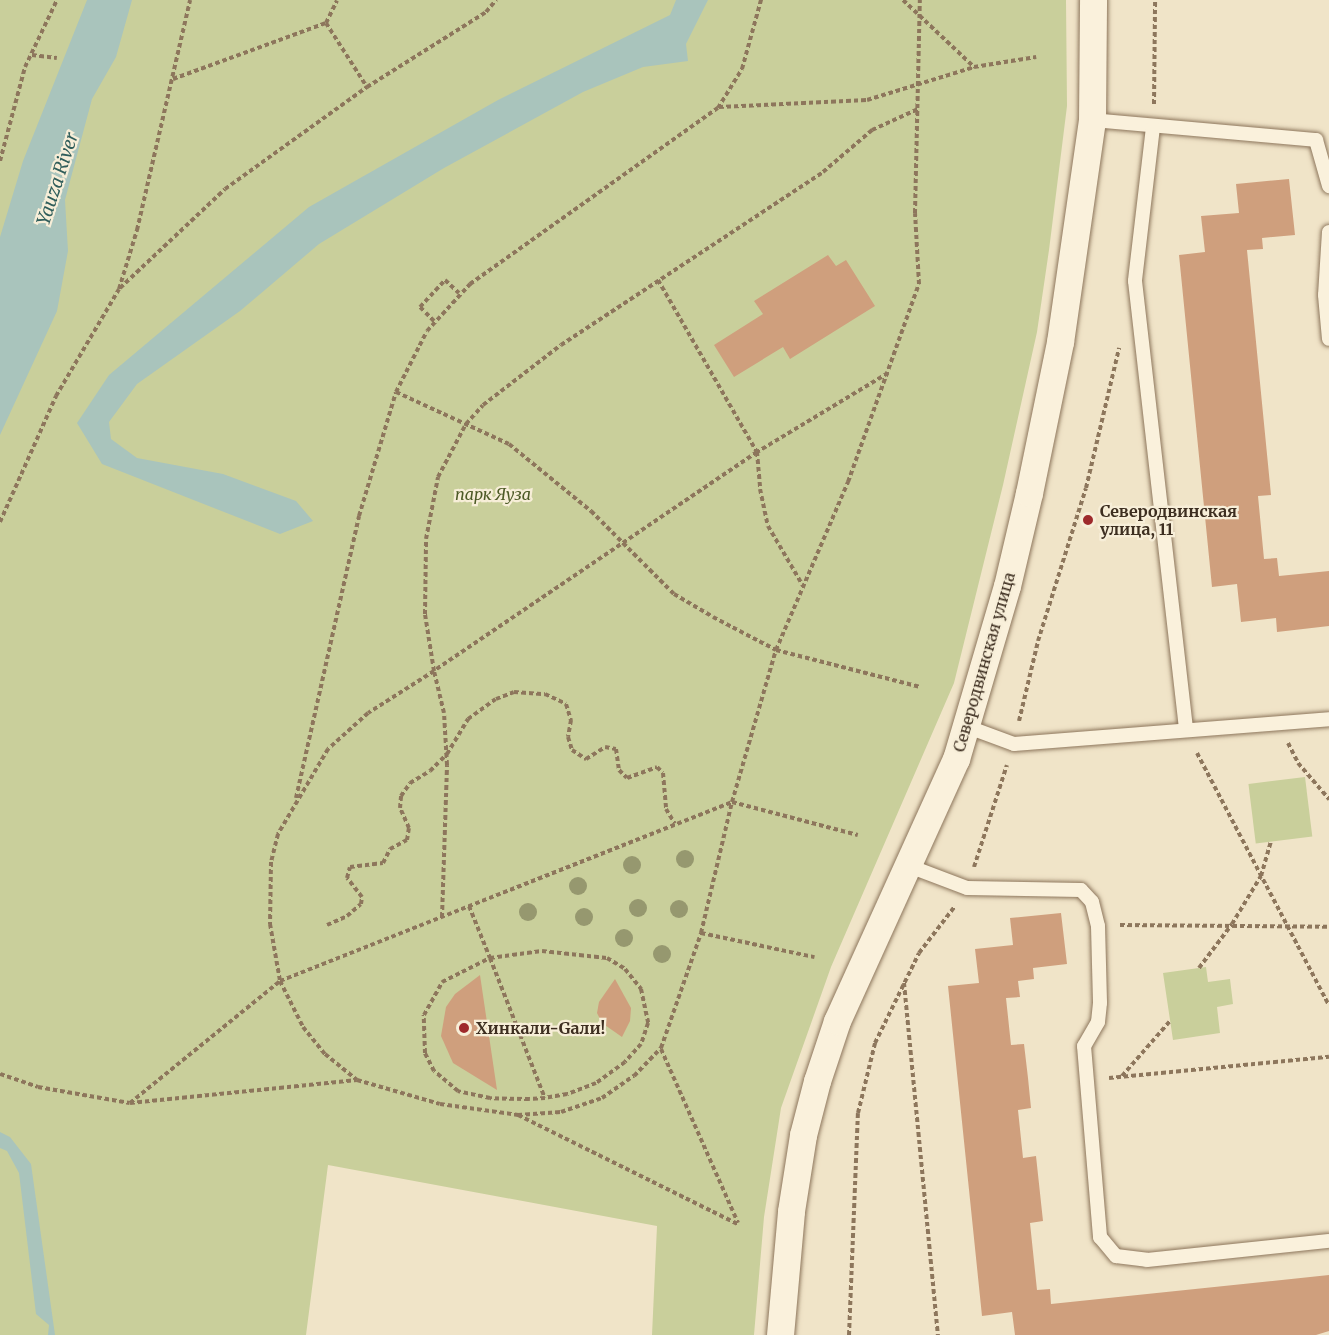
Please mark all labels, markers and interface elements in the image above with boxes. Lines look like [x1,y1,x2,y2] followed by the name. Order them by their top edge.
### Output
[33,130,83,228] water label: Yauza River
[455,484,531,504] park label: парк Яуза
[1100,501,1237,539] place label: Северодвинская улица, 11
[1081,513,1095,527] marker: Северодвинская улица, 11
[949,570,1019,754] street label: Северодвинская улица
[476,1018,605,1038] place label: Хинкали-Gали!
[457,1021,471,1035] marker: Хинкали-Gали!

